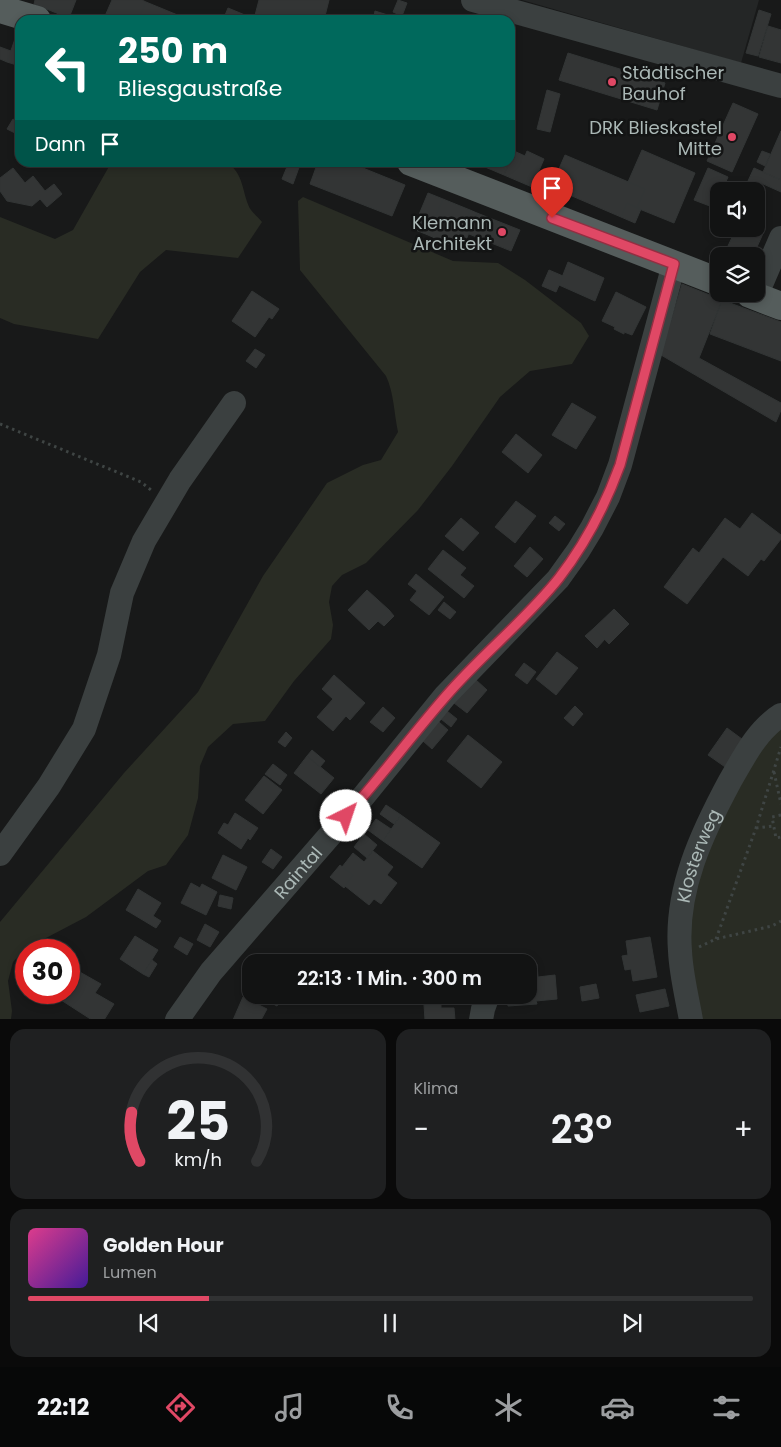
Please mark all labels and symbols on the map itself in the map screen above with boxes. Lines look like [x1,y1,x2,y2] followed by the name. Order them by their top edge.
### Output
[622,60,724,106] place label: Städtischer Bauhof
[606,76,618,88] marker: Städtischer Bauhof
[589,115,722,161] place label: DRK Blieskastel Mitte
[726,131,738,143] marker: DRK Blieskastel Mitte
[531,167,573,218] pin
[412,210,492,256] place label: Klemann Architekt
[496,226,508,238] marker: Klemann Architekt
[319,789,371,841] position arrow
[670,804,726,905] street label: Klosterweg
[268,841,328,904] street label: Raintal
[15,939,80,1004] speed limit sign: 30

